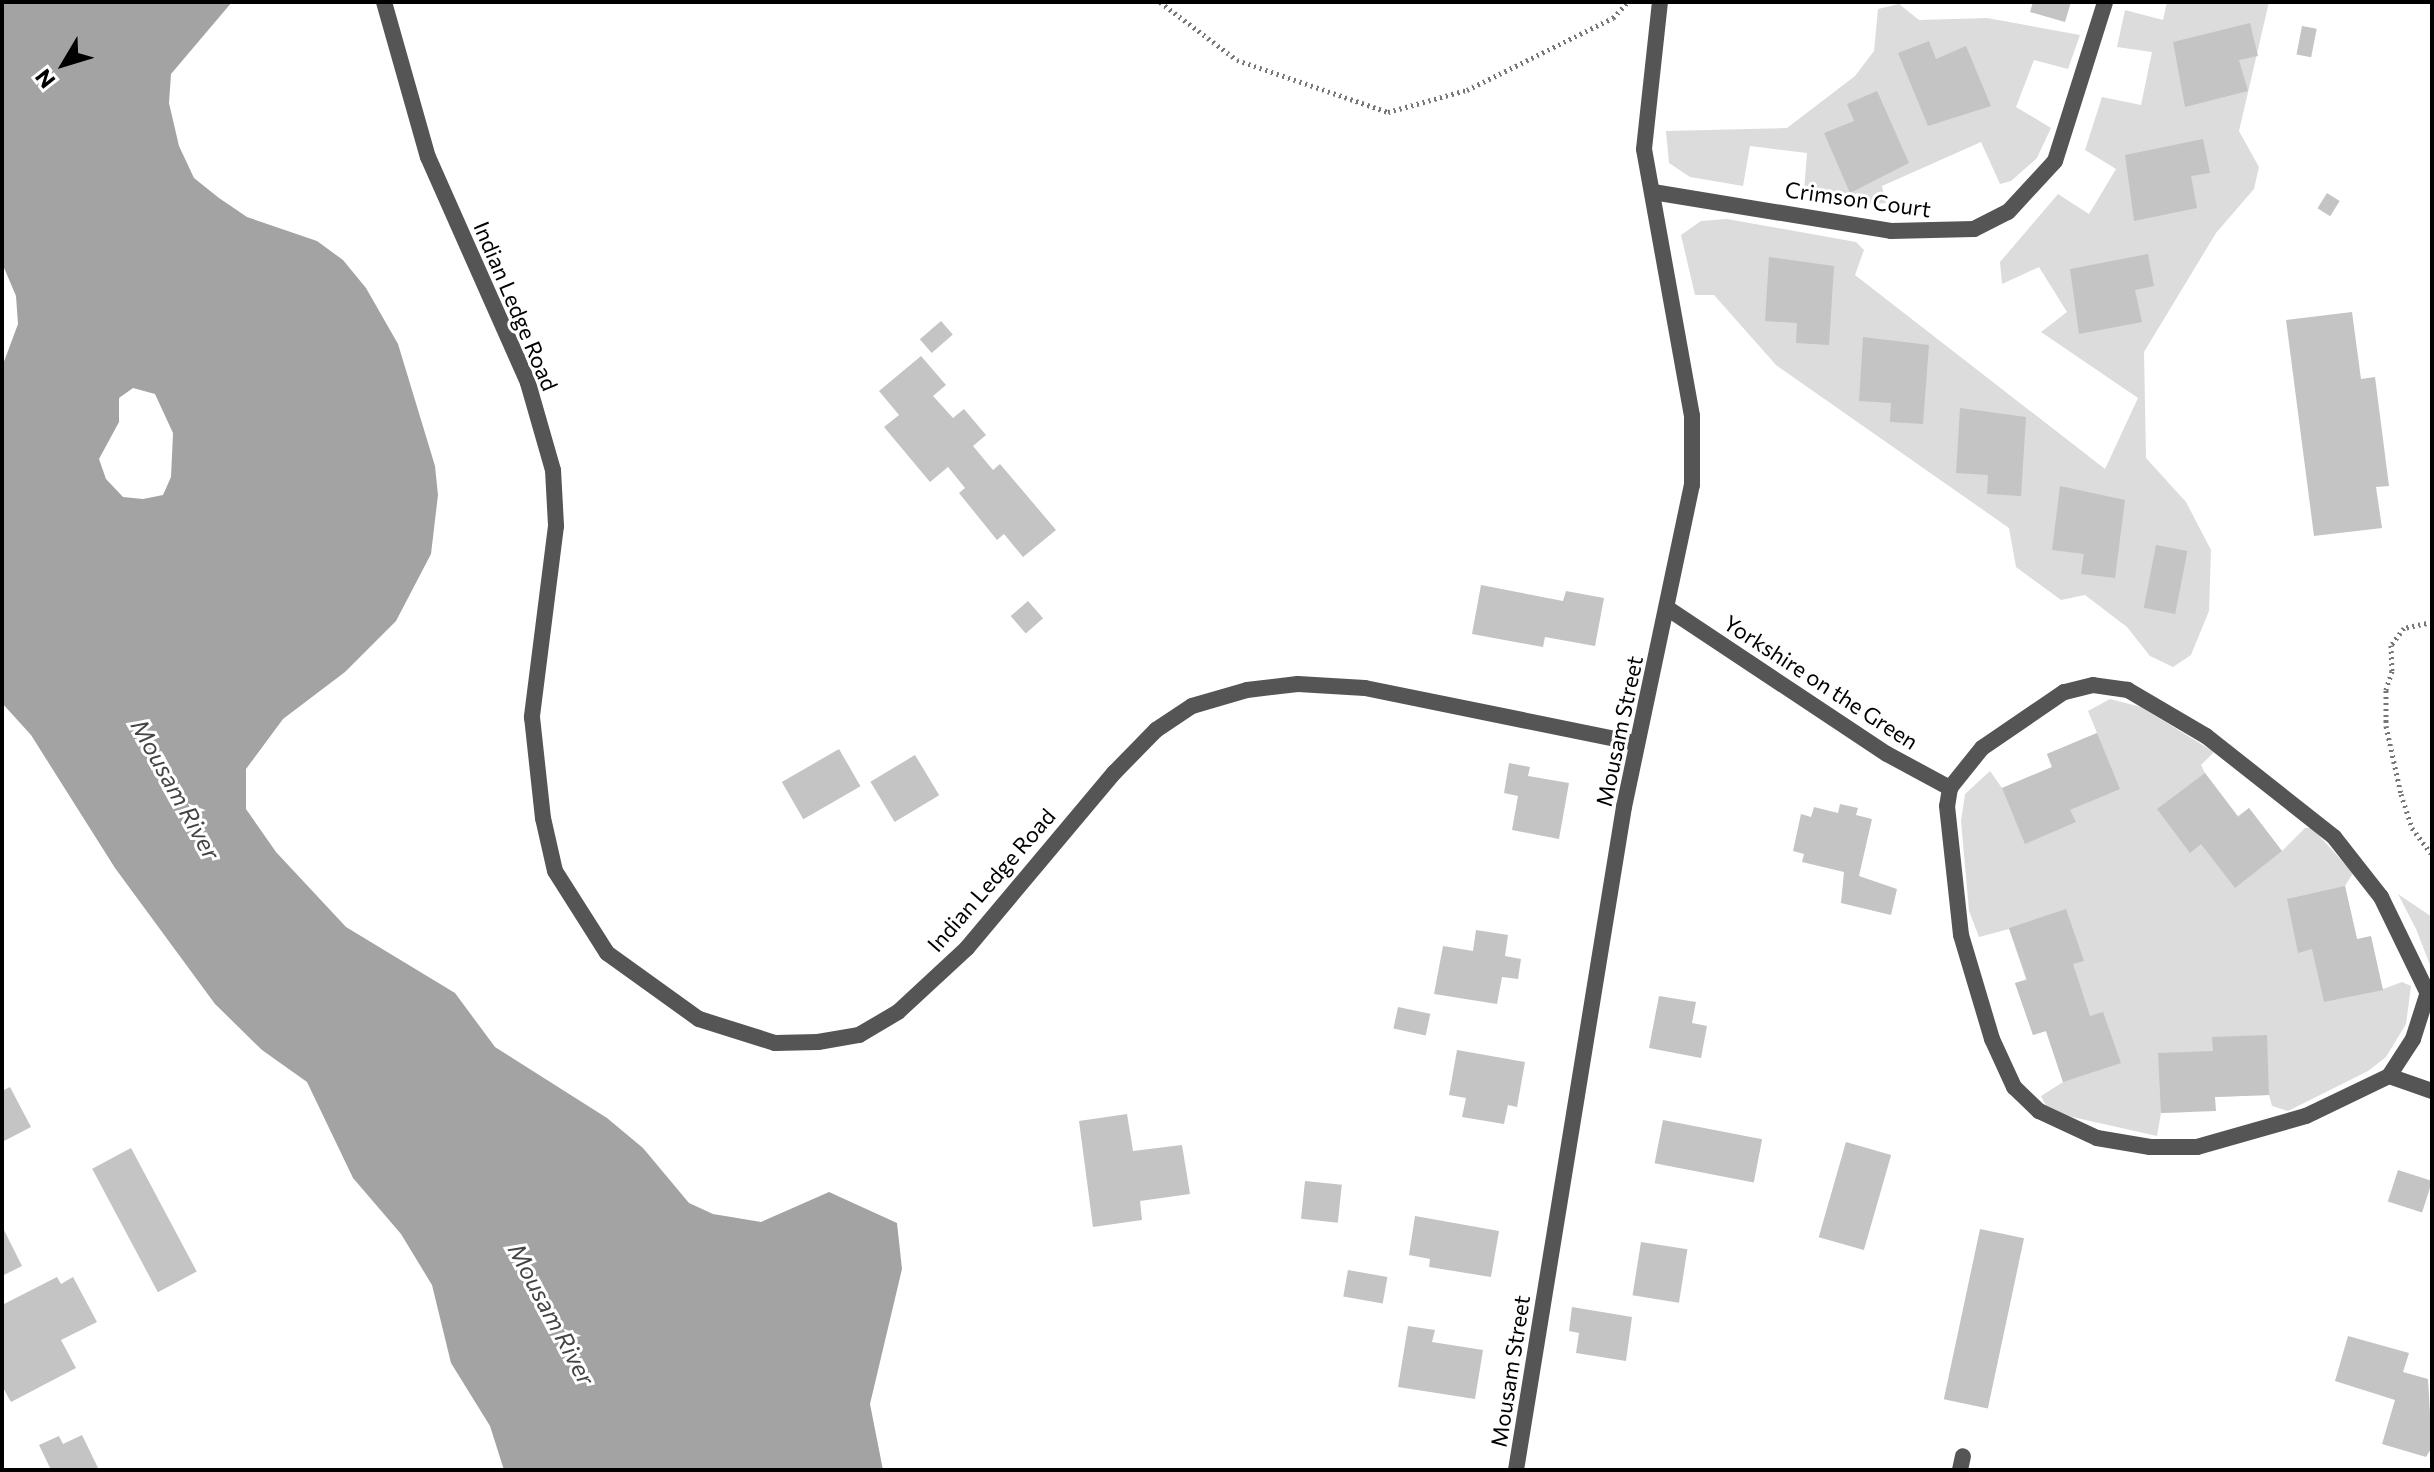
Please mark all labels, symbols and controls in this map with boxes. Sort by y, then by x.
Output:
north arrow [24,24,104,104]
text: N [29,64,60,94]
street label: Crimson Court [1783,176,1933,222]
street label: Indian Ledge Road [468,217,564,395]
street label: Yorkshire on the Green [1719,609,1923,755]
street label: Mousam Street [1590,653,1648,809]
water label: Mousam River [126,714,226,864]
street label: Indian Ledge Road [922,803,1060,957]
water label: Mousam River [503,1238,601,1390]
street label: Mousam Street [1485,1293,1535,1449]

